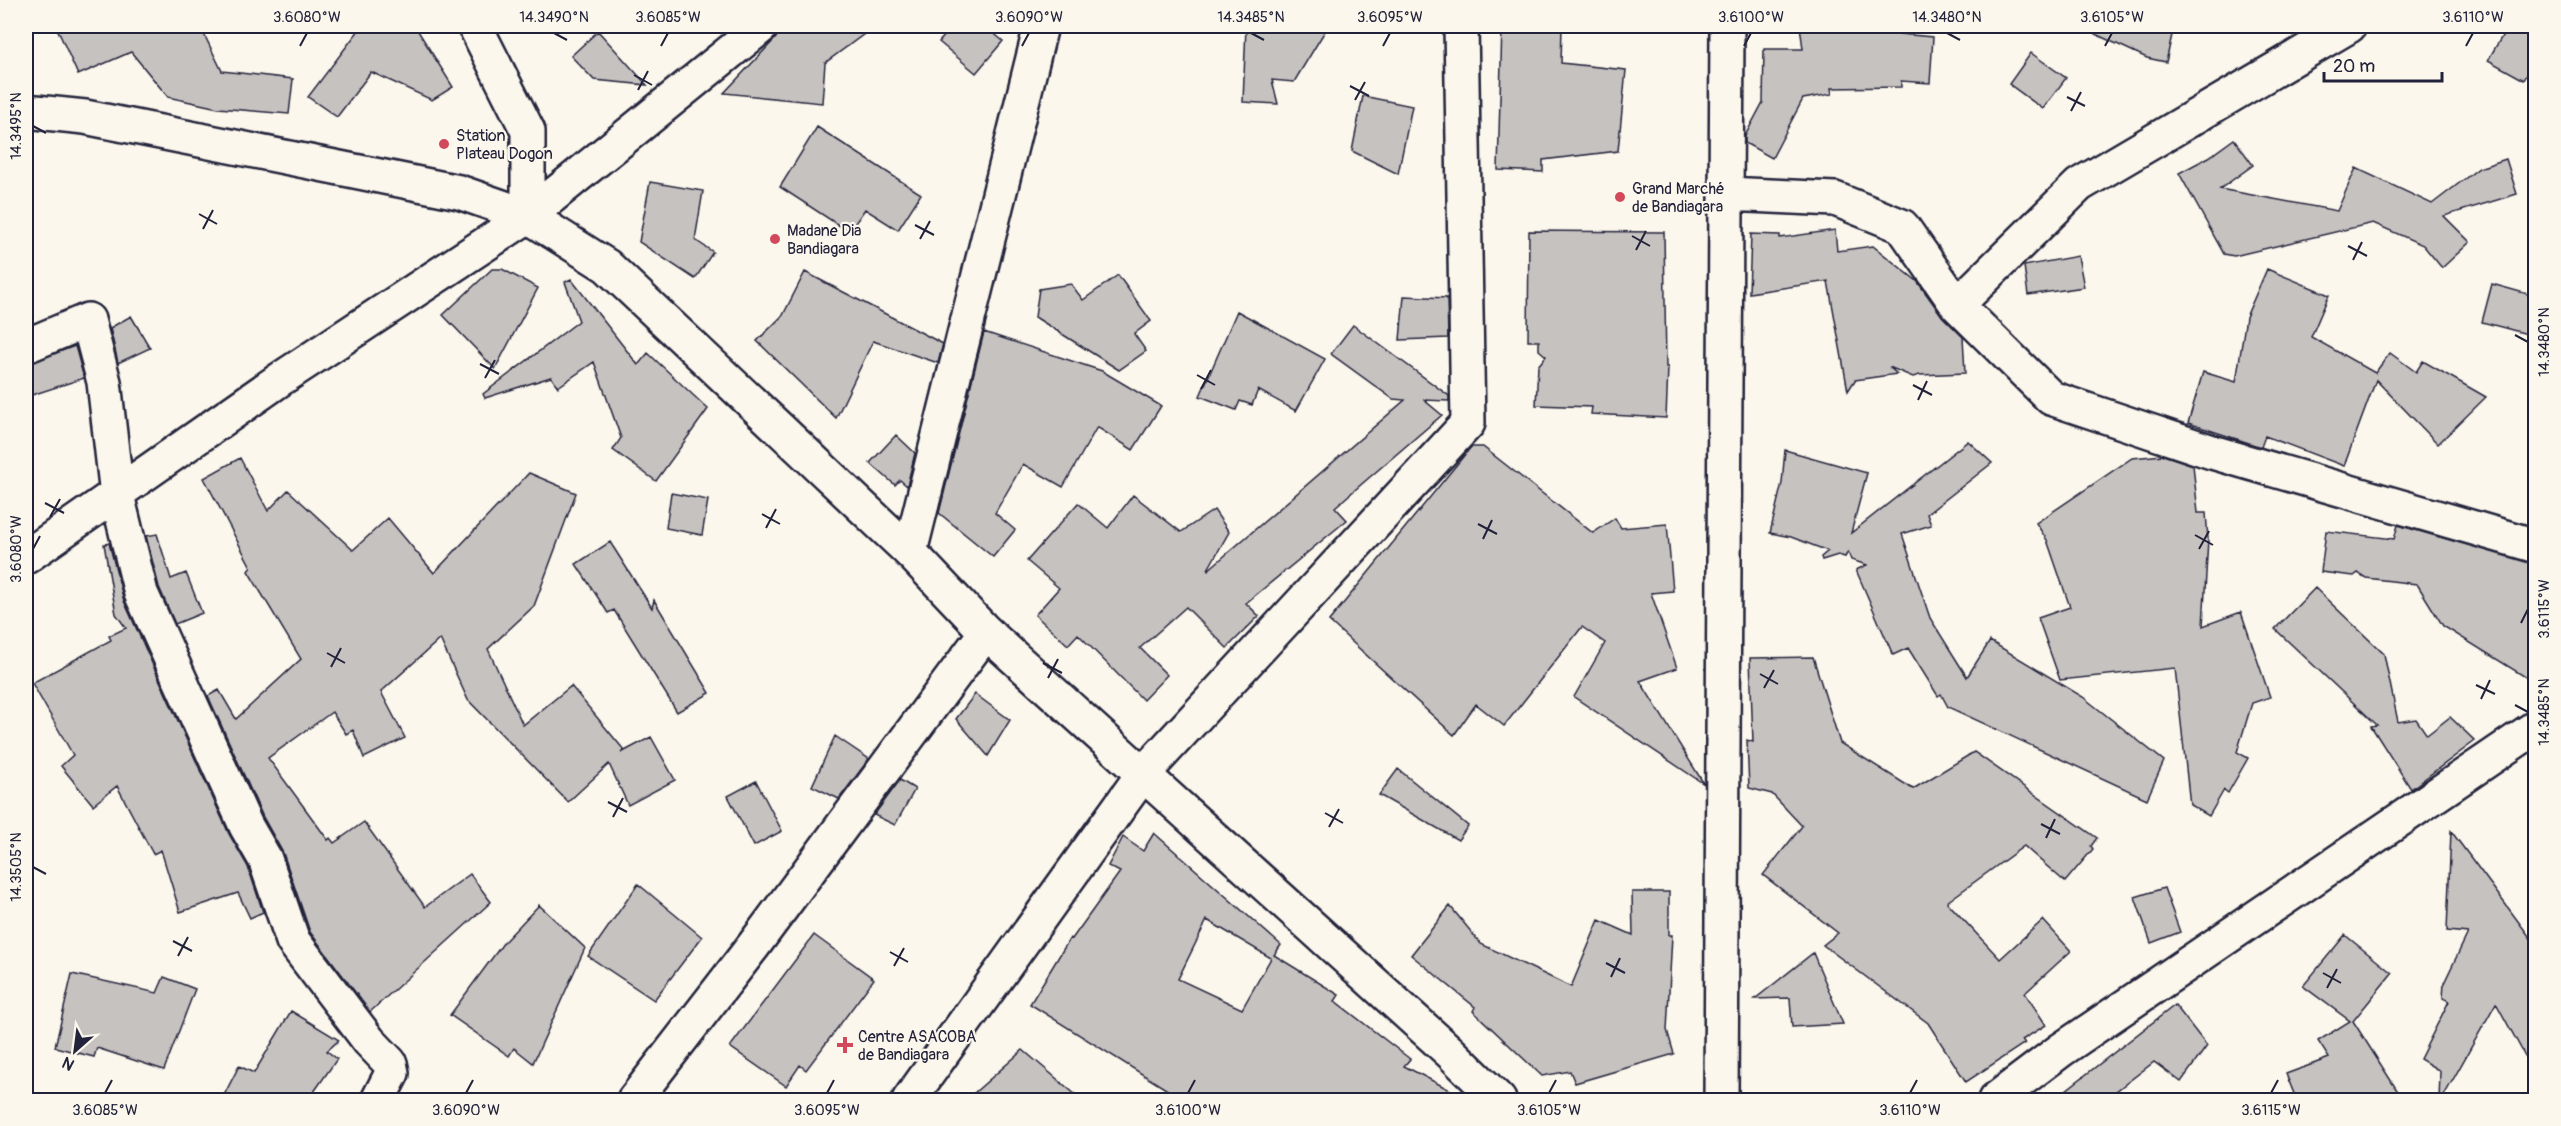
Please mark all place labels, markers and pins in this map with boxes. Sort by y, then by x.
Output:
place label: Station Plateau Dogon [456,126,553,164]
marker: Station Plateau Dogon [437,137,451,151]
place label: Grand Marché de Bandiagara [1632,179,1724,217]
marker: Grand Marché de Bandiagara [1613,190,1627,204]
place label: Madane Dia Bandiagara [787,221,862,259]
marker: Madane Dia Bandiagara [768,232,782,246]
place label: Centre ASACOBA de Bandiagara [858,1027,976,1065]
marker: Centre ASACOBA de Bandiagara [836,1036,854,1054]

